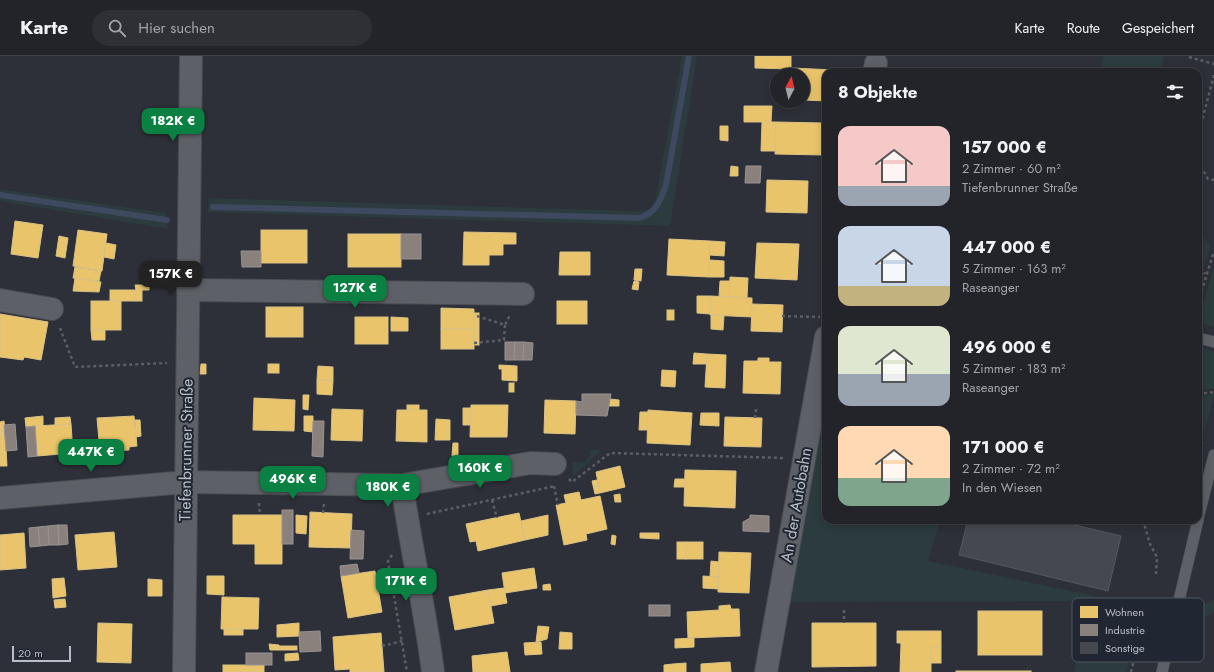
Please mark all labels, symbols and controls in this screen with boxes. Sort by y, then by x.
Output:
search box [92,10,372,46]
text: Karte [20,14,68,41]
icon: search [106,17,128,39]
text: Hier suchen [138,17,215,39]
text: Karte [1015,18,1045,38]
text: Route [1067,18,1100,38]
text: Gespeichert [1122,18,1194,38]
north arrow [770,68,810,108]
map controls [770,68,810,108]
text: 8 Objekte [838,80,918,104]
icon: filters [1164,81,1186,103]
pin: 182K € [140,108,206,142]
text: 182K € [151,111,195,130]
text: 157 000 € [962,135,1047,159]
icon: home [870,142,918,190]
text: 2 Zimmer · 60 m² [962,159,1061,178]
text: Tiefenbrunner Straße [962,178,1078,197]
text: 447 000 € [962,235,1051,259]
icon: home [870,242,918,290]
text: 5 Zimmer · 163 m² [962,259,1066,278]
pin: 157K € [138,261,204,295]
text: 157K € [149,264,193,283]
pin: 127K € [322,275,388,309]
text: 127K € [333,278,377,297]
text: Raseanger [962,278,1019,297]
text: 496 000 € [962,335,1052,359]
icon: home [870,342,918,390]
text: 5 Zimmer · 183 m² [962,359,1065,378]
text: Raseanger [962,378,1019,397]
street label: Tiefenbrunner Straße [173,379,199,521]
text: 171 000 € [962,435,1045,459]
pin: 447K € [58,439,124,473]
text: 447K € [67,442,115,461]
icon: home [870,442,918,490]
street label: An der Autobahn [775,446,817,564]
pin: 160K € [447,455,513,489]
text: 160K € [457,458,503,477]
text: 2 Zimmer · 72 m² [962,459,1060,478]
pin: 496K € [260,466,326,500]
text: 496K € [269,469,317,488]
pin: 180K € [355,474,421,508]
text: 180K € [366,477,410,496]
text: In den Wiesen [962,478,1042,497]
pin: 171K € [373,568,439,602]
text: 171K € [385,571,427,590]
legend [1072,598,1204,662]
text: Wohnen [1105,604,1144,620]
text: Industrie [1105,622,1145,638]
text: Sonstige [1105,640,1145,656]
scale bar [12,644,71,663]
text: 20 m [18,645,43,661]

